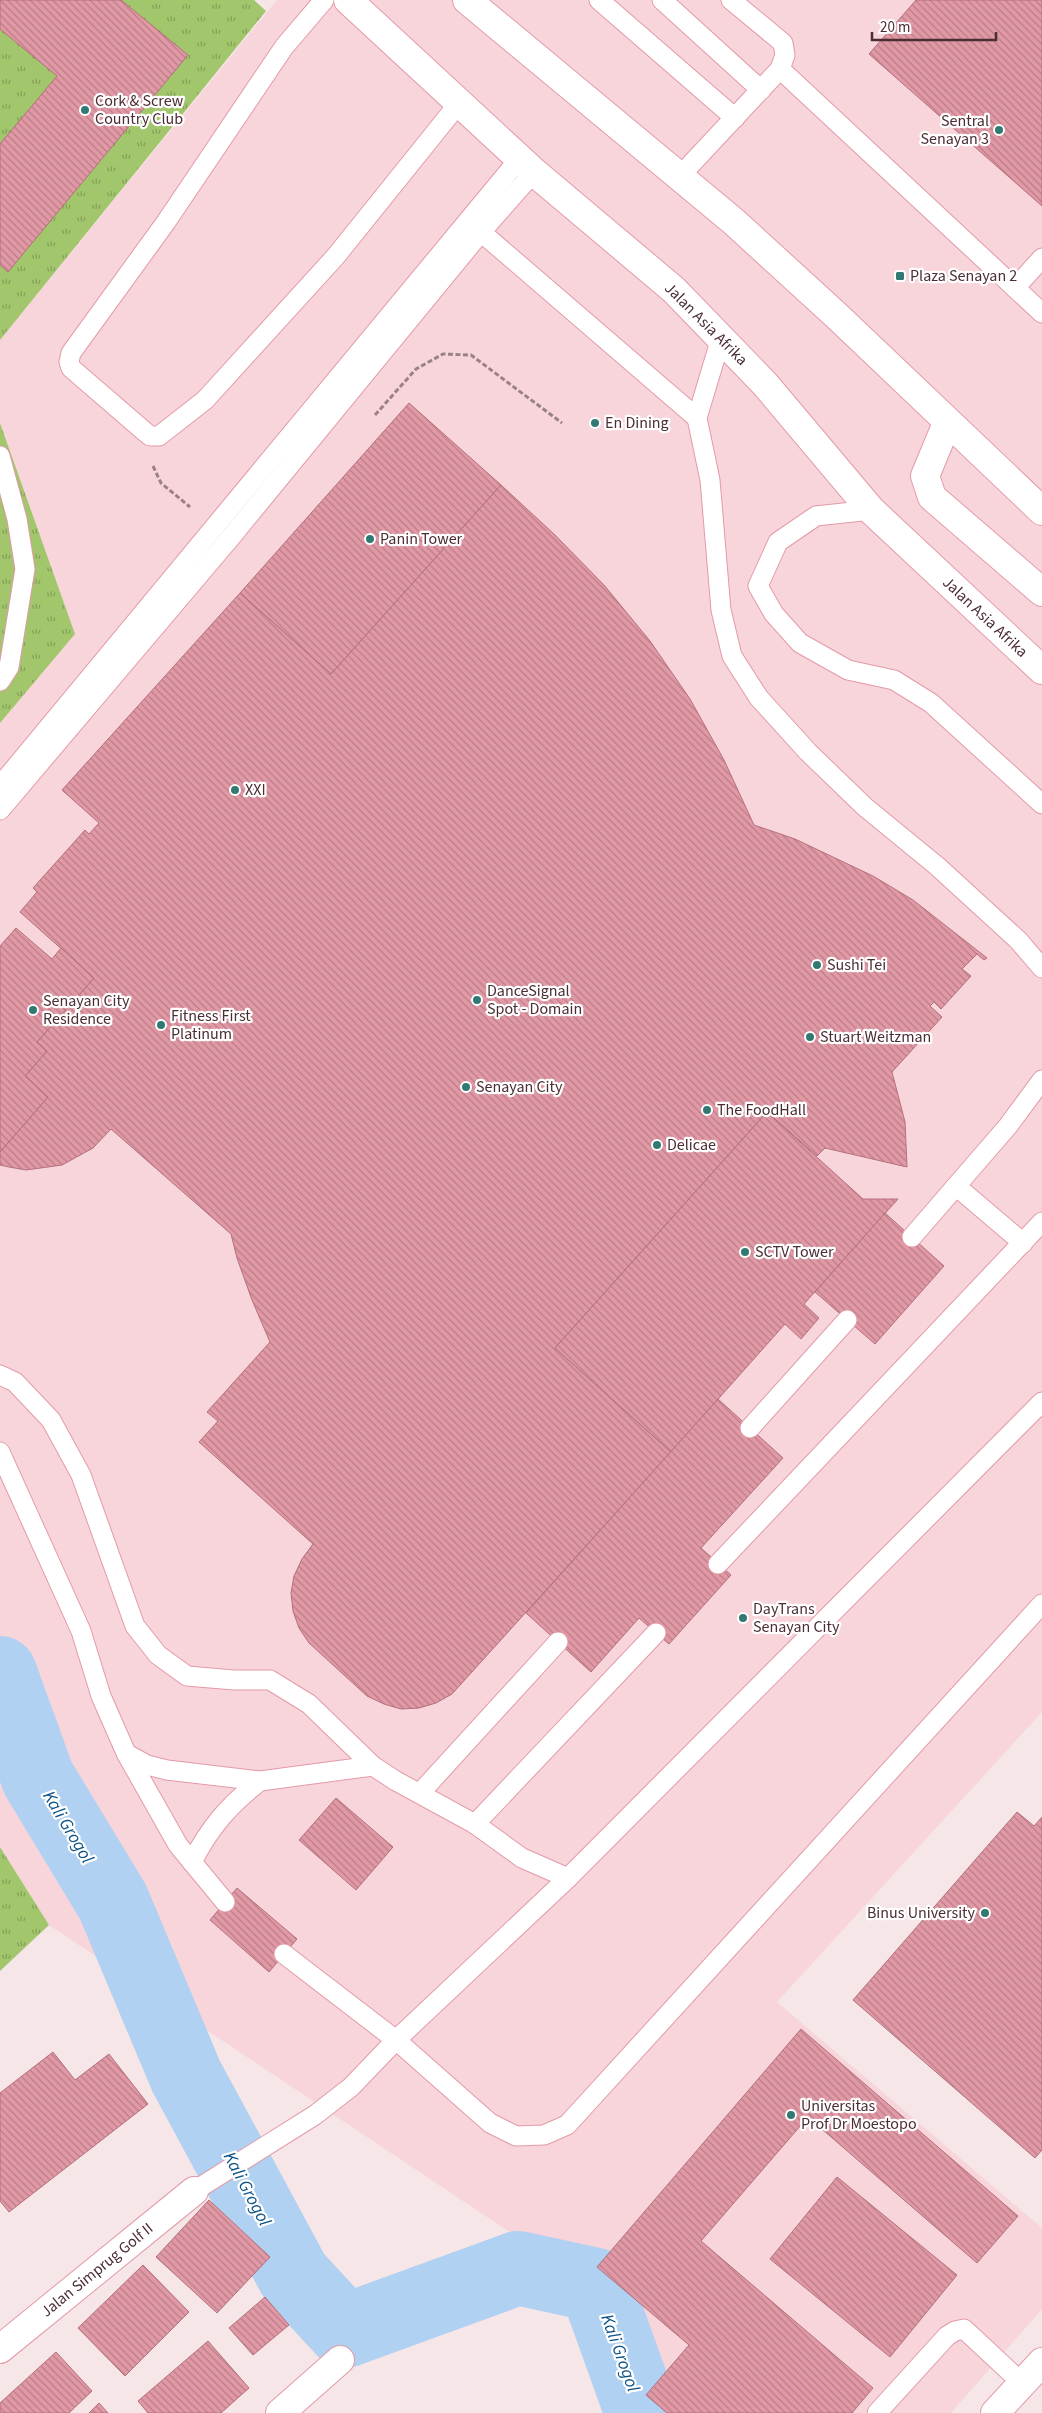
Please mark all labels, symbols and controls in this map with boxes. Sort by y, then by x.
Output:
scale bar [872,10,996,42]
text: 20 m [880,17,910,38]
place label: Cork & Screw Country Club [95,90,184,130]
marker: Cork & Screw Country Club [79,104,91,116]
place label: Sentral Senayan 3 [921,110,989,150]
marker: Sentral Senayan 3 [993,124,1005,136]
place label: Plaza Senayan 2 [910,265,1017,287]
marker: Plaza Senayan 2 [894,270,906,282]
street label: Jalan Asia Afrika [660,278,752,370]
place label: En Dining [605,412,669,434]
marker: En Dining [589,417,601,429]
place label: Panin Tower [380,528,463,550]
marker: Panin Tower [364,533,376,545]
street label: Jalan Asia Afrika [938,572,1032,662]
place label: XXI [245,779,266,801]
marker: XXI [229,784,241,796]
place label: Sushi Tei [827,954,886,976]
marker: Sushi Tei [811,959,823,971]
place label: DanceSignal Spot - Domain [487,980,582,1020]
place label: Senayan City Residence [43,990,130,1030]
marker: DanceSignal Spot - Domain [471,994,483,1006]
marker: Senayan City Residence [27,1004,39,1016]
place label: Fitness First Platinum [171,1005,251,1045]
marker: Fitness First Platinum [155,1019,167,1031]
place label: Stuart Weitzman [820,1026,931,1048]
marker: Stuart Weitzman [804,1031,816,1043]
place label: Senayan City [476,1076,563,1098]
marker: Senayan City [460,1081,472,1093]
place label: The FoodHall [717,1099,806,1121]
marker: The FoodHall [701,1104,713,1116]
place label: Delicae [667,1134,716,1156]
marker: Delicae [651,1139,663,1151]
place label: SCTV Tower [755,1241,834,1263]
marker: SCTV Tower [739,1246,751,1258]
place label: DayTrans Senayan City [753,1598,840,1638]
marker: DayTrans Senayan City [737,1612,749,1624]
water label: Kali Grogol [36,1786,100,1869]
place label: Binus University [867,1902,976,1924]
marker: Binus University [979,1907,991,1919]
place label: Universitas Prof Dr Moestopo [801,2095,917,2135]
marker: Universitas Prof Dr Moestopo [785,2109,797,2121]
water label: Kali Grogol [217,2147,277,2231]
street label: Jalan Simprug Golf II [36,2218,158,2322]
water label: Kali Grogol [594,2311,646,2396]

